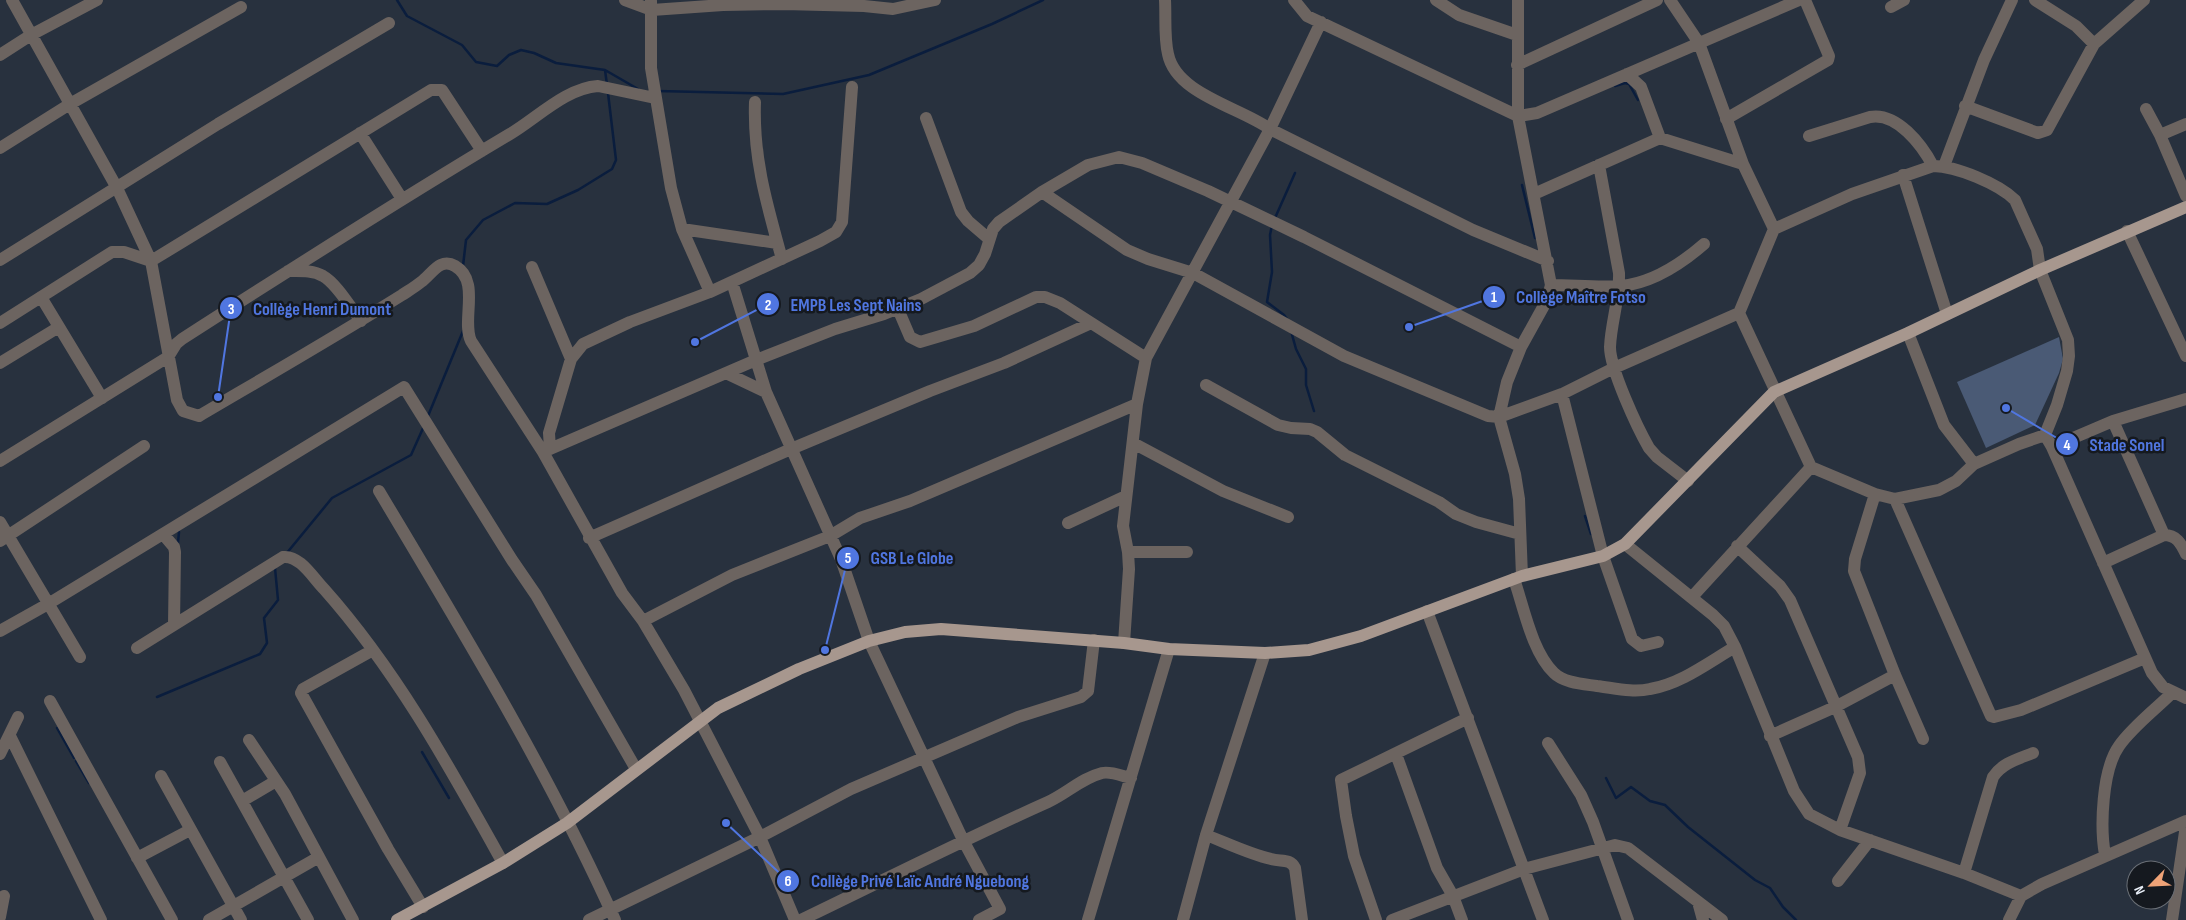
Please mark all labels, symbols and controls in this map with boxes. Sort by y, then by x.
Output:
callout: Collège Maître Fotso [1481,280,1656,313]
text: Collège Maître Fotso [1516,287,1646,308]
callout: EMPB Les Sept Nains [756,288,932,321]
text: 1 [1491,288,1497,307]
callout: Collège Henri Dumont [218,292,401,325]
text: EMPB Les Sept Nains [791,295,922,316]
text: 2 [765,296,771,315]
text: Collège Henri Dumont [253,299,391,320]
text: 3 [228,300,235,319]
callout: Stade Sonel [2055,428,2175,461]
text: Stade Sonel [2089,435,2165,456]
text: 4 [2064,436,2071,455]
callout: GSB Le Globe [835,541,963,574]
text: GSB Le Globe [871,548,953,569]
text: 5 [845,549,852,568]
north arrow [2126,860,2176,910]
callout: Collège Privé Laïc André Nguebong [775,864,1039,897]
text: Collège Privé Laïc André Nguebong [811,871,1030,892]
text: 6 [784,872,792,891]
text: N [2130,883,2149,897]

